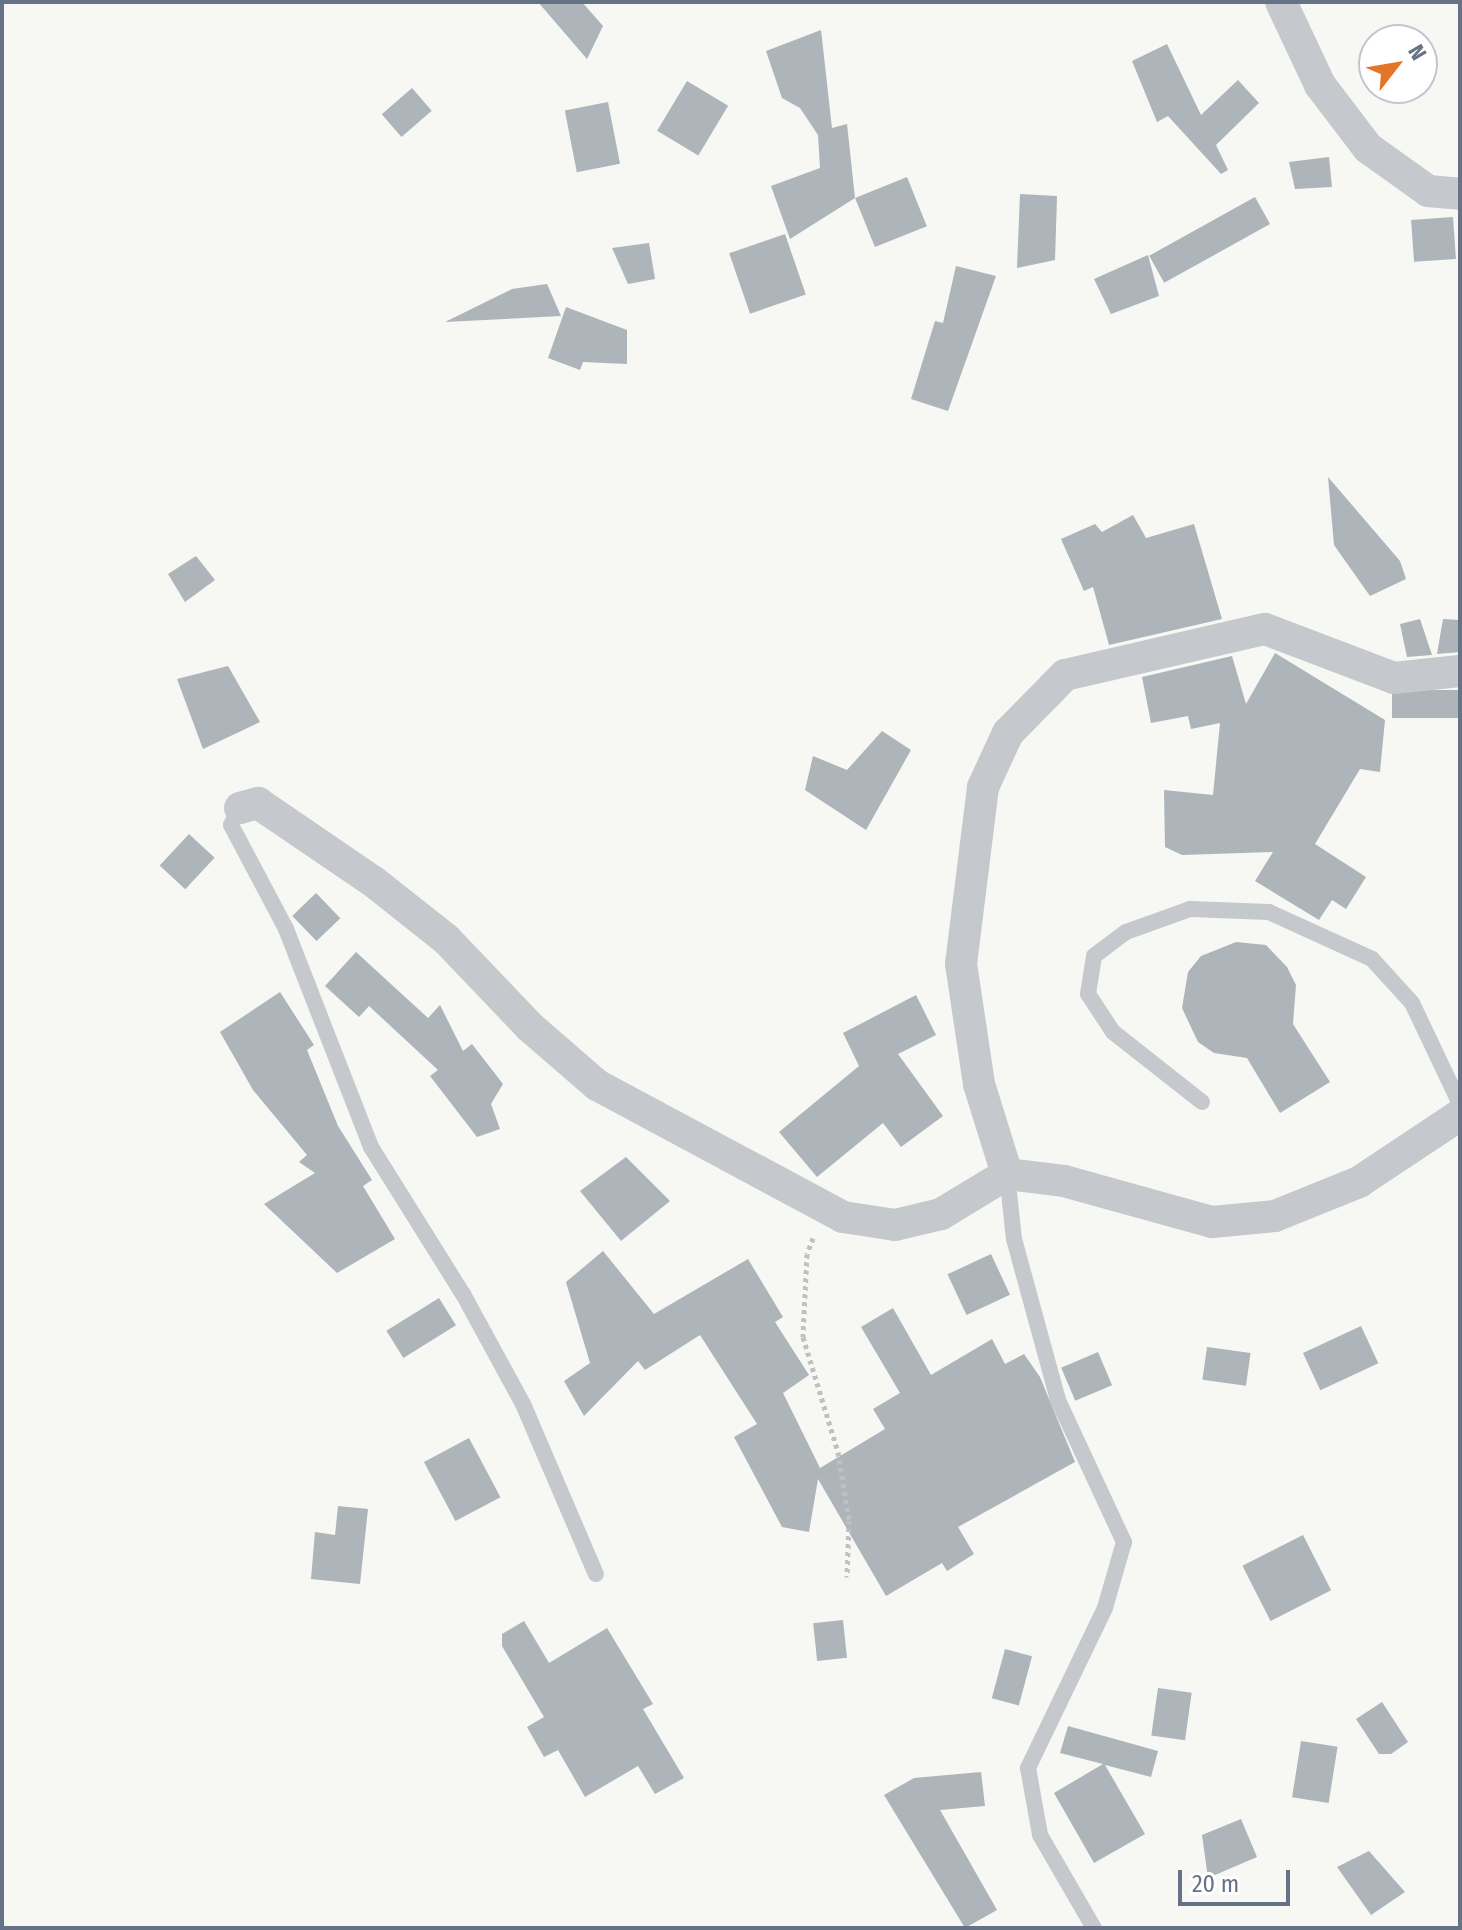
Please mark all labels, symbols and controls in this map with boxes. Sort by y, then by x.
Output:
north arrow [1358,24,1438,104]
text: N [1402,40,1432,65]
scale bar [1182,1854,1294,1904]
text: 20 m [1192,1870,1239,1898]

